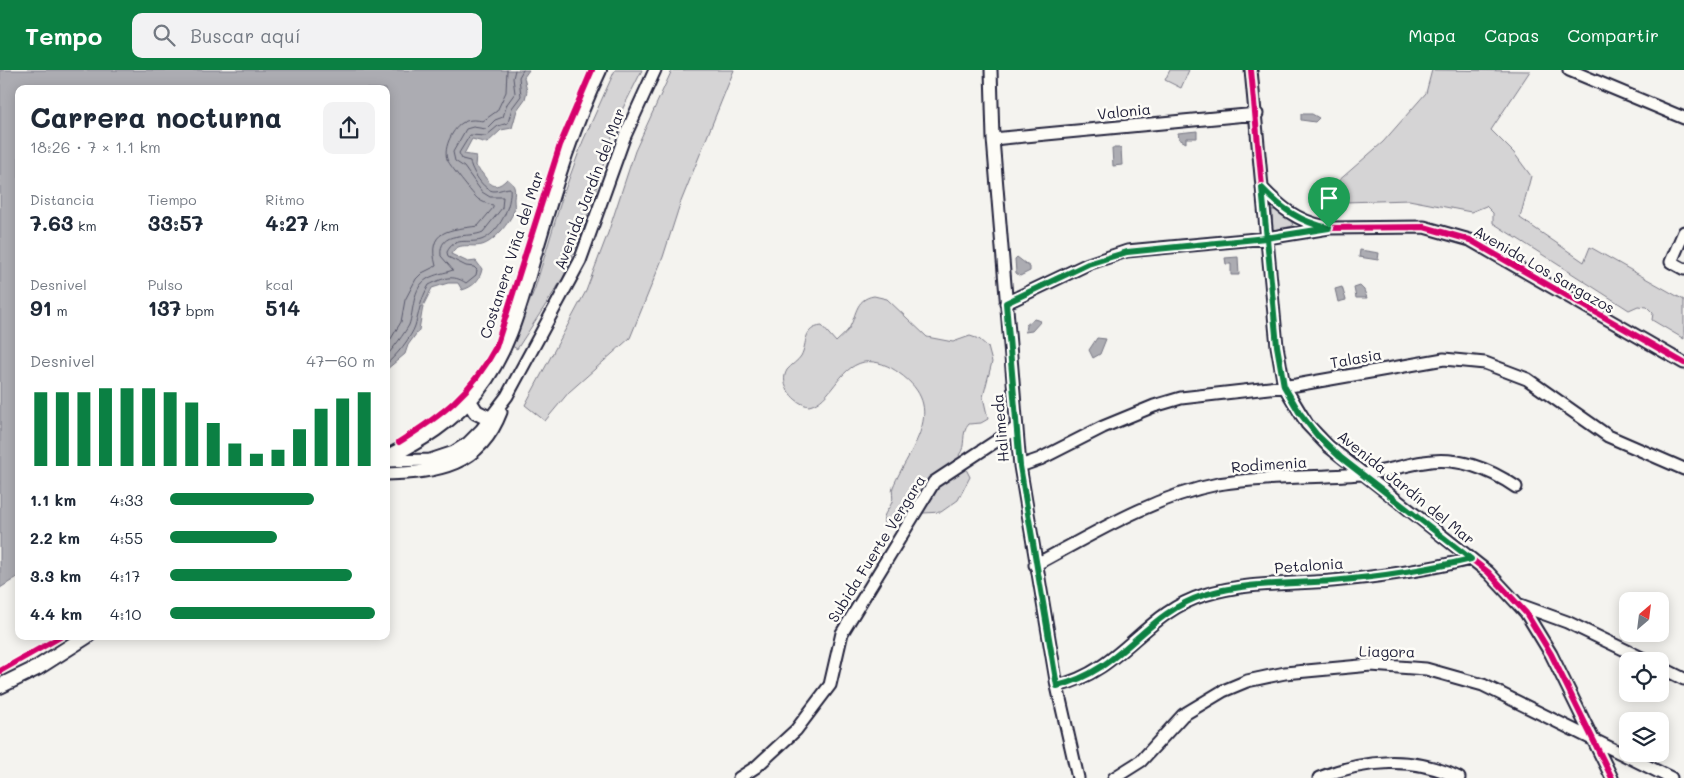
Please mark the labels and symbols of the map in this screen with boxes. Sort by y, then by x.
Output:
street label: Valonia [1096,98,1152,124]
street label: Avenida Jardín del Mar [549,105,629,272]
street label: Costanera Viña del Mar [474,168,548,341]
pin [1308,177,1350,228]
street label: Avenida Los Sargazos [1470,221,1619,318]
street label: Talasia [1328,344,1383,372]
street label: Halimeda [987,393,1013,463]
street label: Avenida Jardín del Mar [1334,426,1479,549]
street label: Rodimenia [1230,451,1308,477]
street label: Subida Fuerte Vergara [823,471,930,626]
street label: Petalonia [1274,553,1344,577]
north arrow [1619,592,1669,642]
street label: Liagora [1359,641,1415,661]

